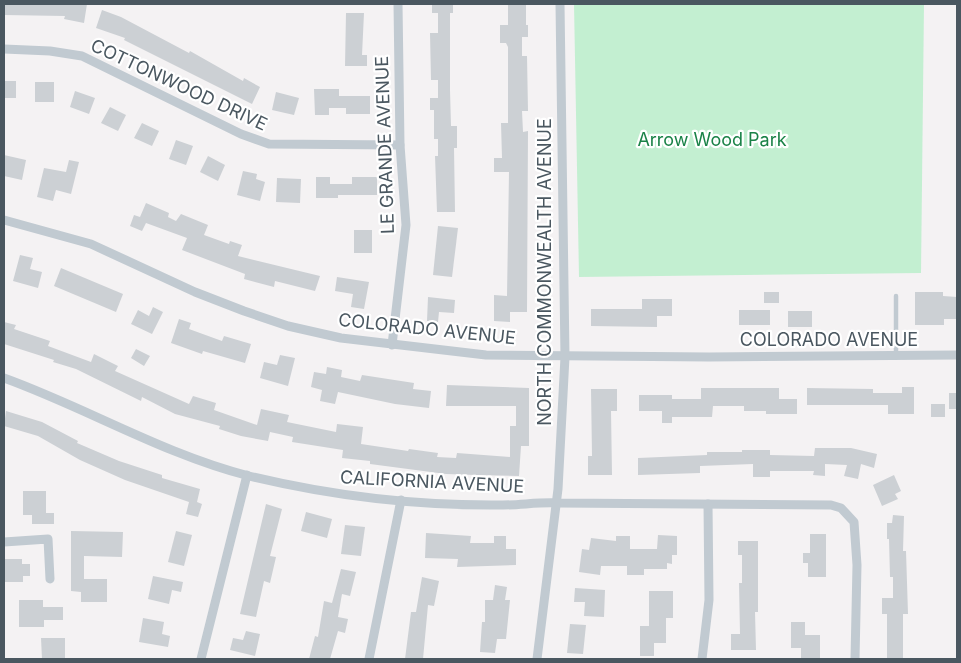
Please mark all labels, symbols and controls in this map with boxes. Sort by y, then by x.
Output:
street label: COTTONWOOD DRIVE [88,34,271,135]
street label: LE GRANDE AVENUE [371,56,398,234]
street label: NORTH COMMONWEALTH AVENUE [534,118,555,426]
park label: Arrow Wood Park [637,129,787,150]
street label: COLORADO AVENUE [337,309,517,348]
street label: COLORADO AVENUE [740,329,918,350]
street label: CALIFORNIA AVENUE [339,466,525,497]

